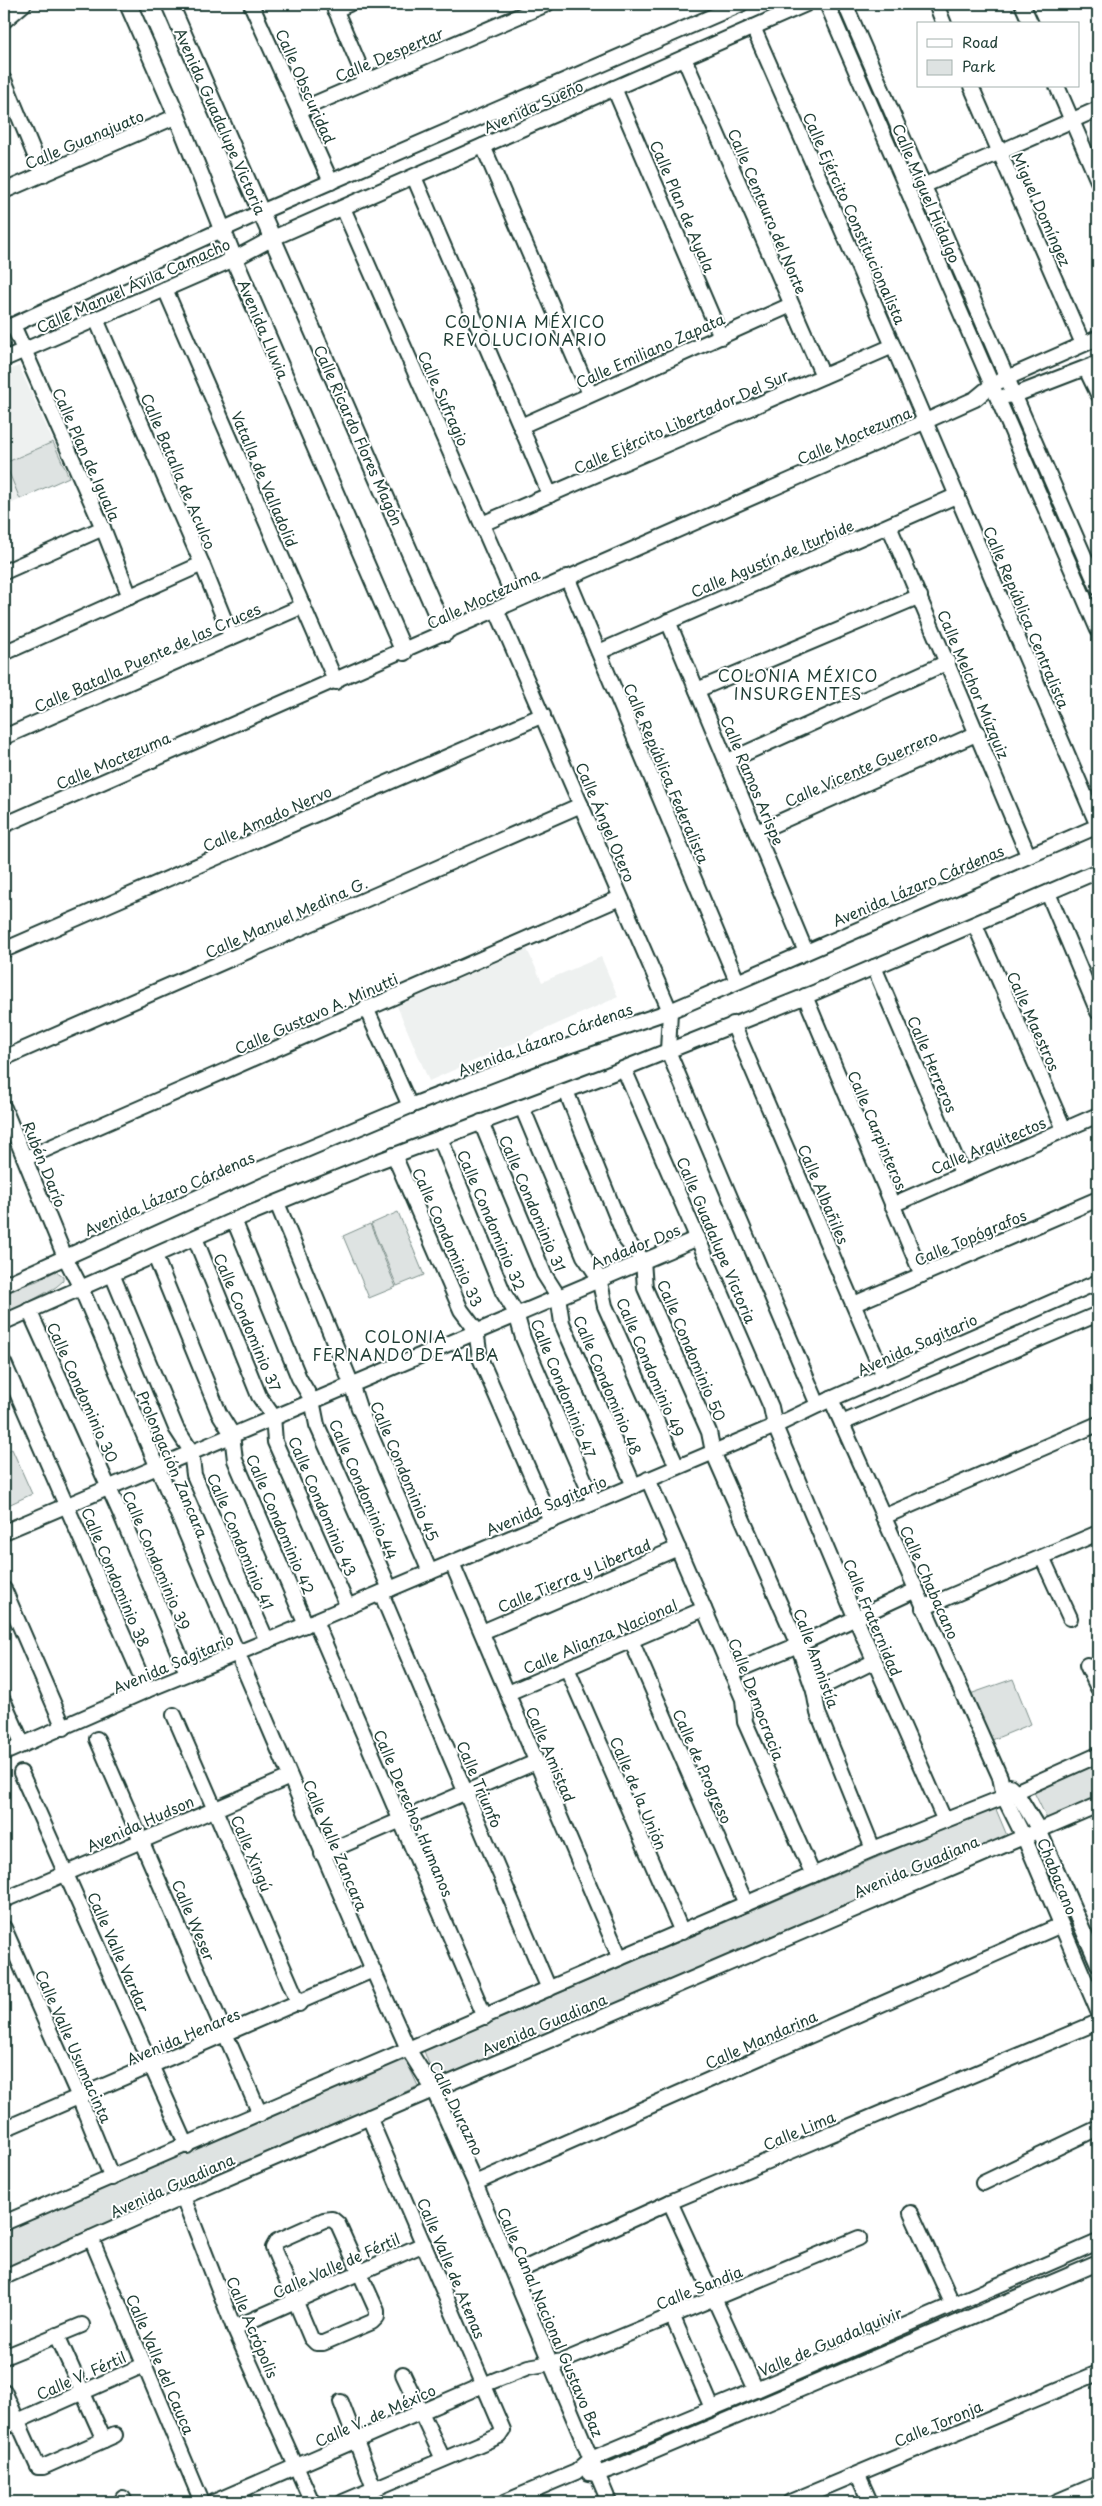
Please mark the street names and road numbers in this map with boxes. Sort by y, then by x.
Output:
street label: Calle Despertar [331,21,447,87]
street label: Avenida Guadalupe Victoria [169,24,273,219]
street label: Calle Obscuridad [270,25,342,147]
street label: Avenida Sueño [479,74,587,138]
street label: Calle Guanajuato [21,104,147,174]
street label: Calle Ejército Constitucionalista [798,108,913,328]
street label: Calle Miguel Hidalgo [887,120,967,266]
street label: Calle Centauro del Norte [723,125,813,297]
street label: Calle Plan de Ayala [645,136,721,276]
street label: Miguel Domíngez [1007,148,1077,270]
street label: Calle Manuel Ávila Camacho [32,232,234,338]
street label: Avenida Lluvia [233,276,295,383]
street label: Calle Emiliano Zapata [572,307,729,393]
street label: Calle Ricardo Flores Magón [309,341,409,529]
street label: Calle Sufragio [413,347,475,449]
street label: Calle Ejército Libertador Del Sur [570,363,792,479]
street label: Calle Plan de Iguala [47,384,127,525]
street label: Calle Batalla de Aculco [136,389,222,553]
street label: Calle Moctezuma [793,400,916,470]
street label: Vatalla de Valladolid [226,407,304,551]
street label: Calle Agustín de Iturbide [687,513,857,603]
street label: Calle República Centralista [978,522,1076,712]
street label: Calle Moctezuma [423,561,544,634]
street label: Calle Batalla Puente de las Cruces [30,597,264,717]
street label: Calle Melchor Múzquiz [932,606,1016,762]
street label: Calle República Federalista [619,679,716,867]
street label: Calle Ramos Arispe [715,712,791,848]
street label: Calle Vicente Guerrero [781,724,941,812]
street label: Calle Moctezuma [52,725,175,795]
street label: Calle Ángel Otero [570,759,642,885]
street label: Calle Amado Nervo [199,779,335,857]
street label: Avenida Lázaro Cárdenas [829,838,1008,932]
street label: Calle Manuel Medina G. [201,871,371,963]
street label: Calle Gustavo A. Minutti [231,967,401,1059]
street label: Calle Maestros [1002,967,1066,1075]
street label: Avenida Lázaro Cárdenas [454,997,636,1081]
street label: Calle Herreros [902,1012,964,1116]
street label: Calle Carpinteros [842,1067,914,1193]
street label: Calle Arquitectos [927,1110,1049,1180]
street label: Rubén Darío [17,1117,73,1211]
street label: Calle Condominio 31 [494,1131,572,1275]
street label: Calle Albañiles [793,1140,855,1248]
street label: Avenida Lázaro Cárdenas [80,1145,258,1241]
street label: Calle Condominio 32 [452,1146,532,1294]
street label: Calle Guadalupe Victoria [671,1153,763,1328]
street label: Calle Condominio 33 [407,1164,489,1310]
street label: Calle Topógrafos [910,1203,1030,1271]
street label: Andador Dos [587,1217,683,1274]
street label: Calle Condominio 37 [208,1249,288,1395]
street label: Calle Condominio 50 [652,1276,732,1424]
street label: Calle Condominio 49 [611,1294,691,1440]
street label: Avenida Sagitario [853,1307,981,1381]
street label: Calle Condominio 48 [568,1311,648,1459]
street label: Calle Condominio 47 [526,1315,602,1461]
street label: Calle Condominio 30 [42,1318,124,1466]
street label: Prolongación Zancara [132,1387,215,1542]
street label: Calle Condominio 45 [365,1397,445,1545]
street label: Calle Condominio 44 [324,1415,404,1563]
street label: Calle Condominio 43 [283,1432,363,1580]
street label: Calle Condominio 42 [241,1450,321,1598]
street label: Calle Condominio 41 [202,1469,280,1613]
street label: Avenida Sagitario [482,1469,610,1541]
street label: Calle Condominio 39 [117,1487,197,1633]
street label: Calle Condominio 38 [76,1503,156,1651]
street label: Calle Chabacano [895,1521,965,1643]
street label: Calle Tierra y Libertad [494,1532,654,1618]
street label: Calle Fraternidad [838,1555,908,1679]
street label: Calle Alianza Nacional [519,1593,681,1679]
street label: Calle Amnistía [788,1605,846,1712]
street label: Avenida Sagitario [109,1627,237,1699]
street label: Calle Democracia [723,1634,791,1764]
street label: Calle Amistad [521,1703,581,1805]
street label: Calle de Progreso [667,1705,739,1827]
street label: Calle Derechos Humanos [368,1726,460,1900]
street label: Calle de la Unión [605,1733,673,1853]
street label: Calle Triunfo [451,1737,509,1831]
street label: Calle Valle Zancara [298,1776,374,1915]
street label: Avenida Hudson [83,1789,197,1857]
street label: Calle Xingú [226,1811,278,1895]
street label: Avenida Guadiana [850,1829,983,1903]
street label: Chabacano [1032,1834,1084,1918]
street label: Calle Weser [167,1876,221,1964]
street label: Calle Valle Vardar [82,1888,156,2017]
street label: Calle Valle Usumacinta [30,1966,118,2127]
street label: Avenida Guadiana [478,1987,611,2061]
street label: Avenida Henares [123,2002,243,2070]
street label: Calle Mandarina [701,2004,821,2074]
street label: Calle Durazno [424,2057,490,2159]
street label: Calle Lima [759,2104,839,2156]
street label: Avenida Guadiana [106,2147,239,2223]
street label: Calle Valle de Atenas [412,2194,492,2342]
street label: Calle Canal Nacional Gustavo Baz [492,2204,610,2440]
street label: Calle Valle de Fértil [269,2227,403,2303]
street label: Calle Sandia [652,2259,746,2315]
street label: Calle Acrópolis [221,2272,285,2382]
street label: Calle Valle del Cauca [121,2290,201,2438]
street label: Valle de Guadalquivir [755,2300,905,2382]
street label: Calle V. Fértil [32,2345,130,2405]
street label: Calle V. de México [311,2378,439,2452]
street label: Calle Toronja [890,2394,987,2452]

